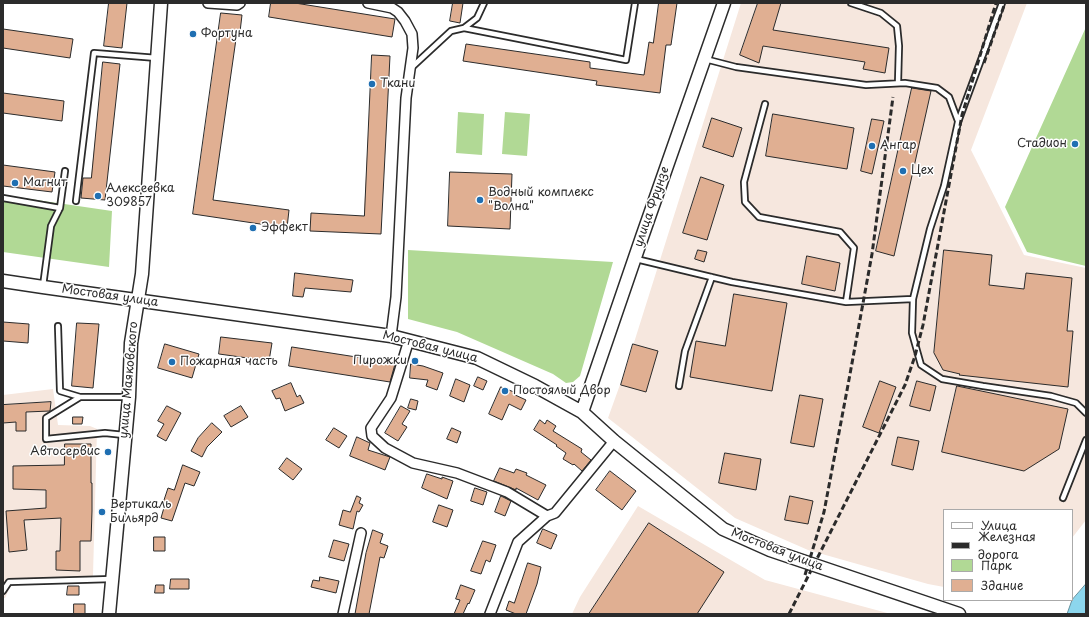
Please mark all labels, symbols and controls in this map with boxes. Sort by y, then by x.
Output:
place label: Фортуна [201,27,252,41]
marker: Фортуна [188,29,198,39]
place label: Ткани [380,77,415,91]
marker: Ткани [367,79,377,89]
place label: Стадион [1017,137,1067,151]
place label: Ангар [880,139,916,153]
marker: Стадион [1070,139,1080,149]
marker: Ангар [867,141,877,151]
place label: Цех [911,164,933,178]
street label: улица Фрунзе [632,165,672,249]
marker: Цех [898,166,908,176]
place label: Магнит [23,176,67,190]
marker: Магнит [10,178,20,188]
place label: Алексеевка 309857 [106,182,175,210]
place label: Водный комплекс "Волна" [488,186,594,214]
marker: Алексеевка 309857 [93,191,103,201]
marker: Водный комплекс "Волна" [475,195,485,205]
place label: Эффект [261,221,308,235]
marker: Эффект [248,223,258,233]
street label: Мостовая улица [61,282,159,310]
street label: улица Маяковского [117,321,141,439]
street label: Мостовая улица [381,328,479,366]
place label: Пирожки [353,354,407,368]
place label: Пожарная часть [180,355,278,369]
marker: Пирожки [410,356,420,366]
marker: Пожарная часть [167,357,177,367]
place label: Постоялый Двор [513,384,611,398]
marker: Постоялый Двор [500,386,510,396]
place label: Автосервис [30,445,100,459]
marker: Автосервис [103,447,113,457]
place label: Вертикаль Бильярд [110,498,171,526]
marker: Вертикаль Бильярд [97,507,107,517]
legend [943,509,1073,601]
text: Улица [981,516,1017,534]
street label: Мостовая улица [729,526,825,574]
text: Железная дорога [978,527,1036,563]
text: Парк [981,556,1012,574]
text: Здание [981,576,1023,594]

